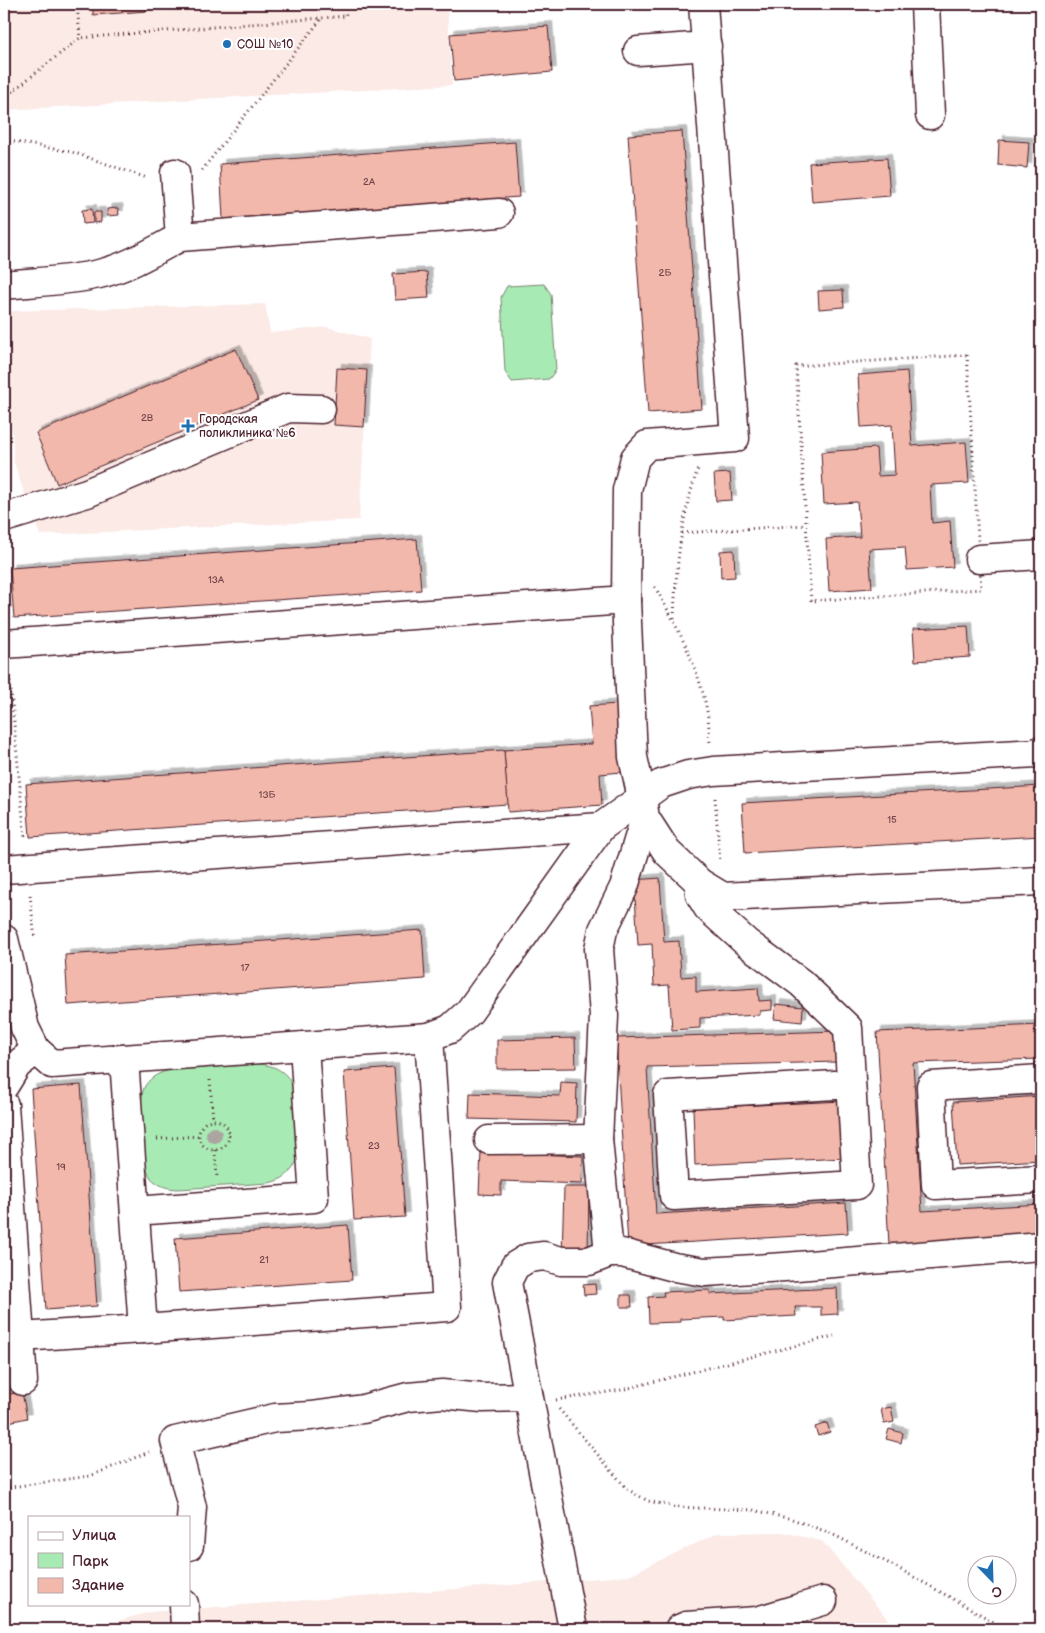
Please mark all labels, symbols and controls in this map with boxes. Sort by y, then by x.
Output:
place label: СОШ №10 [237,37,293,52]
marker: СОШ №10 [221,38,233,50]
house number: 2А [363,176,376,188]
house number: 2Б [659,267,671,279]
house number: 2В [141,412,154,424]
place label: Городская поликлиника №6 [199,412,296,441]
marker: Городская поликлиника №6 [181,419,195,433]
house number: 13А [208,574,225,586]
house number: 13Б [259,789,276,801]
house number: 15 [887,814,897,826]
house number: 17 [241,962,249,974]
house number: 23 [368,1140,380,1152]
house number: 19 [56,1161,66,1173]
house number: 21 [259,1254,269,1266]
legend [28,1516,190,1606]
text: Улица [72,1526,117,1545]
text: Парк [72,1552,109,1571]
north arrow [968,1556,1018,1606]
text: Здание [72,1576,124,1595]
text: С [989,1582,1005,1601]

